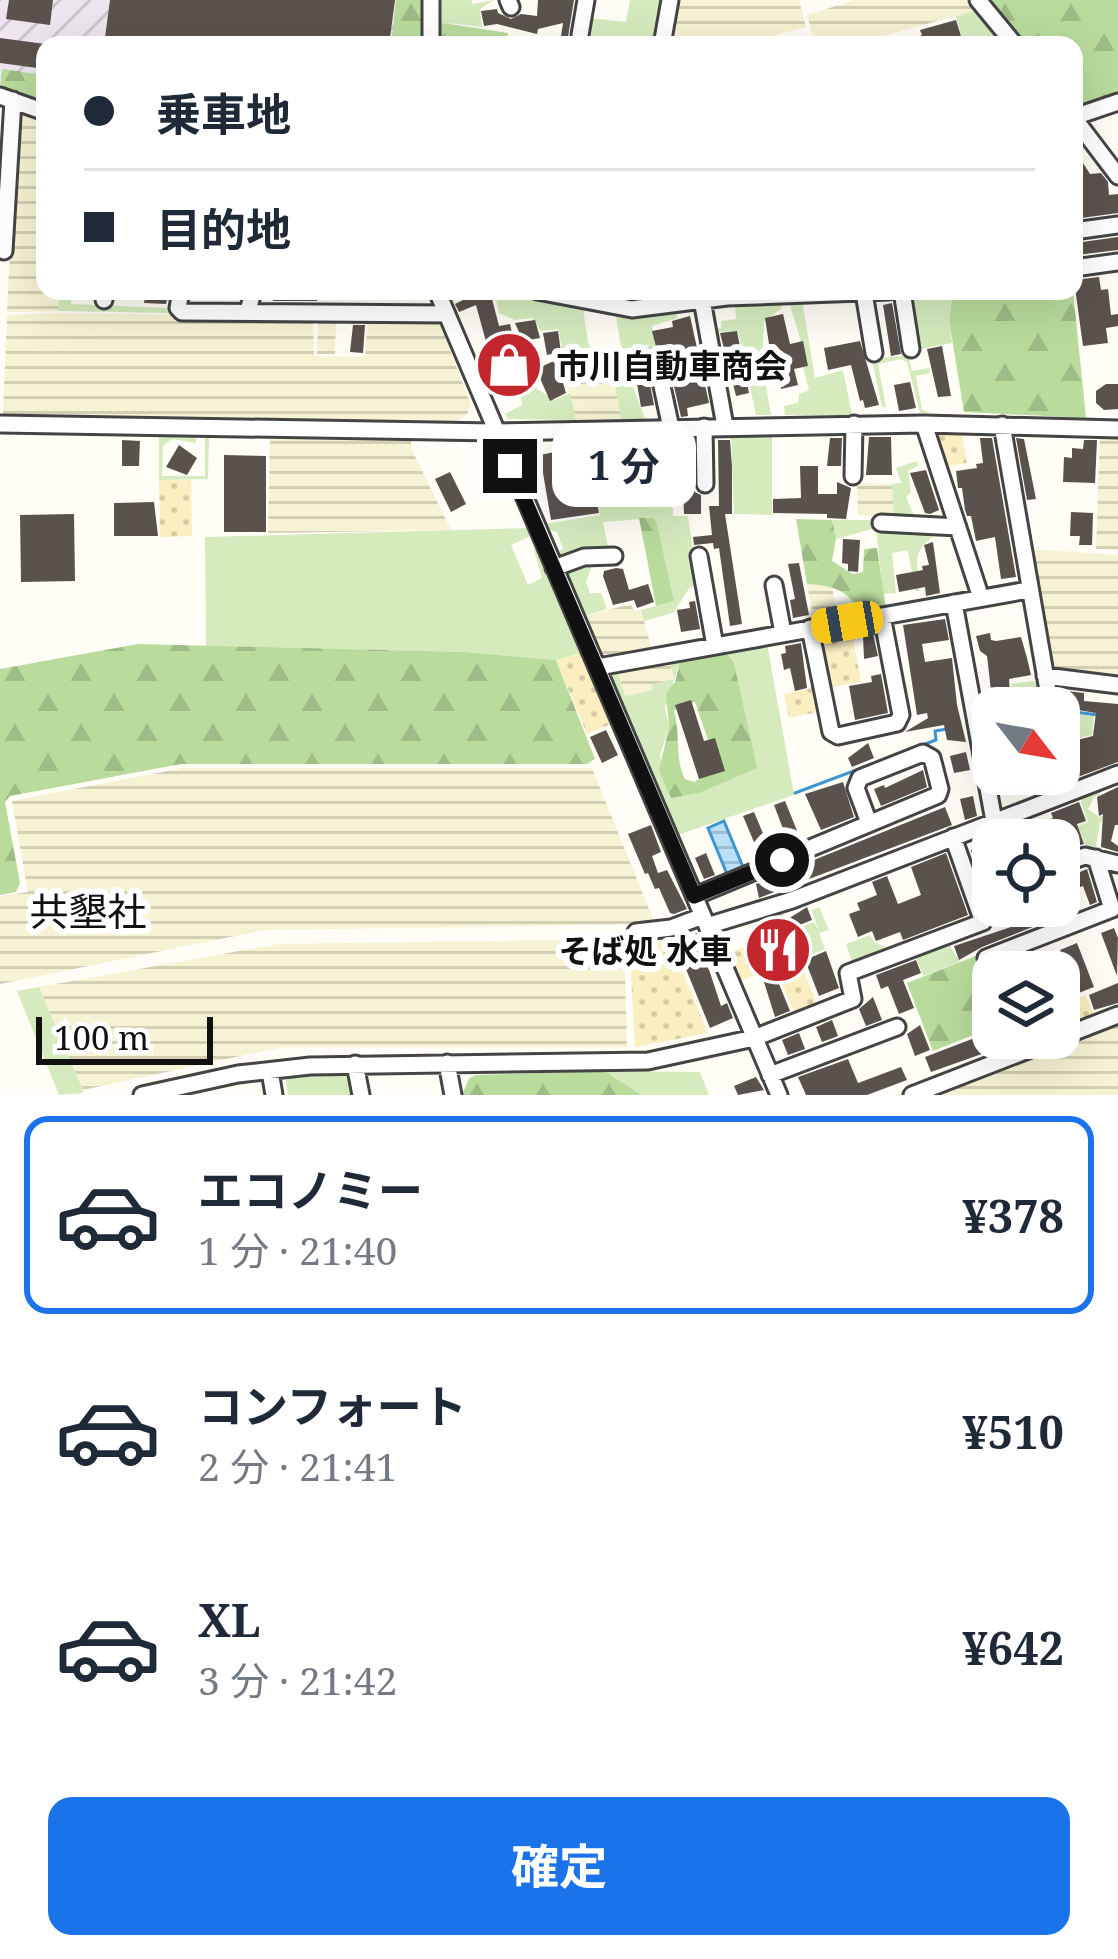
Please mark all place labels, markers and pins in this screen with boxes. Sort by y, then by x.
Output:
shop icon: 市川自動車商会 [474,330,544,400]
place label: 市川自動車商会 [556,343,787,388]
restaurant icon: そば処 水車 [743,915,813,985]
place label: そば処 水車 [558,928,732,973]

